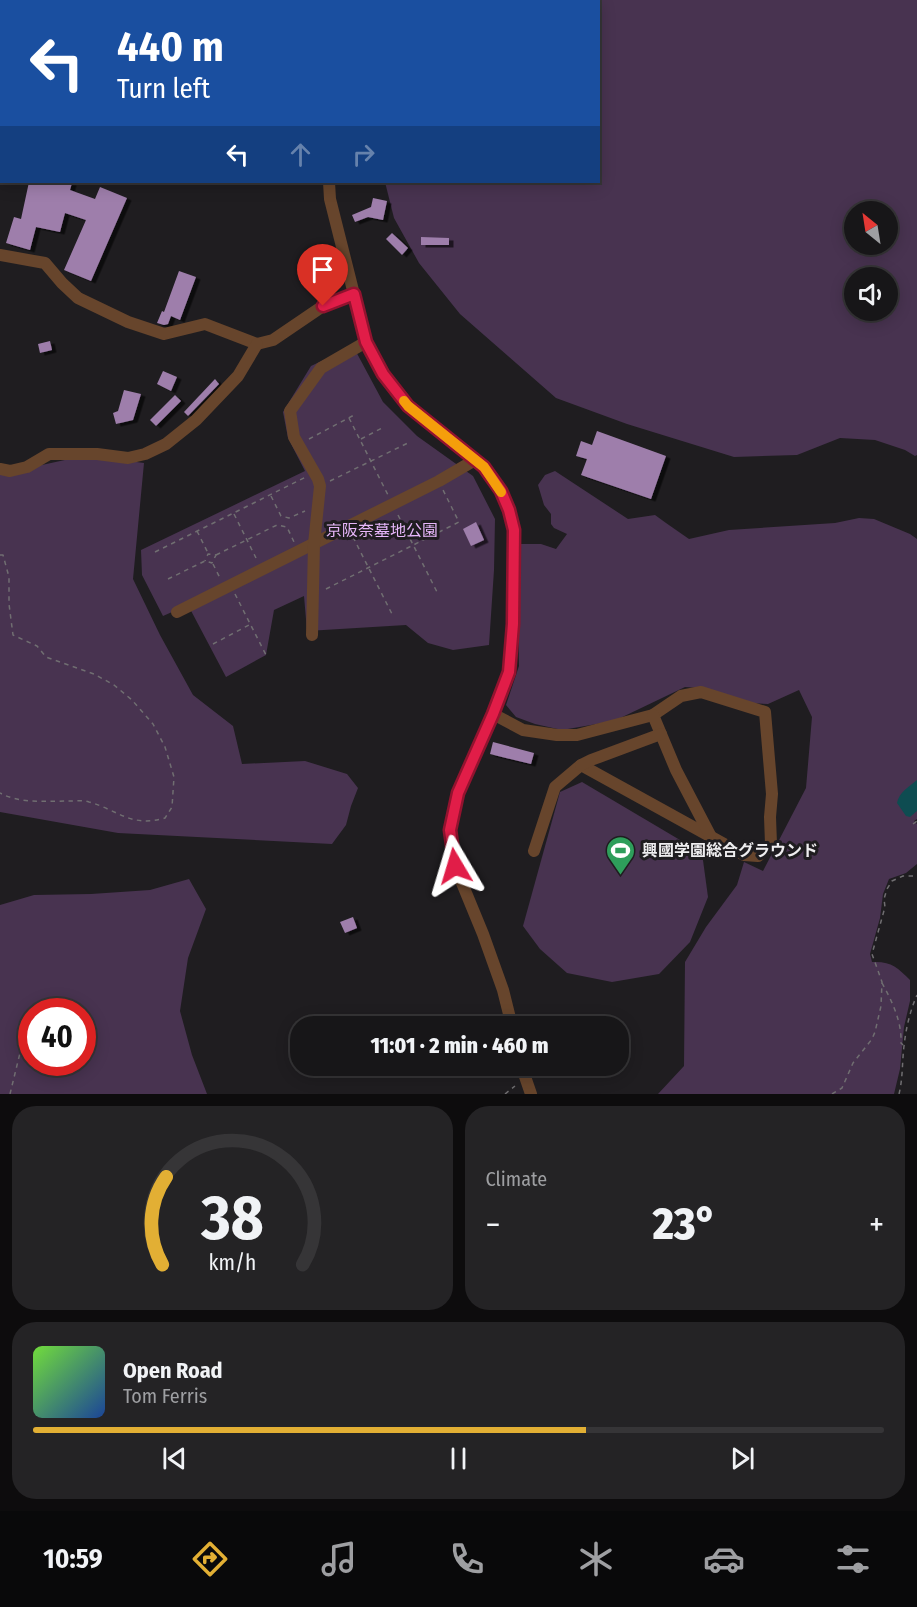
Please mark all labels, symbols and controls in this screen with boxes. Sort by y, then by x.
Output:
text: 440 m [117,22,224,72]
icon: left [18,24,96,102]
text: Turn left [117,73,210,105]
icon: left [221,138,254,171]
icon: ahead [284,138,317,171]
icon: right [347,138,380,171]
north arrow [844,201,898,255]
map controls [844,201,898,321]
pin [297,244,348,306]
icon: arrive [306,253,339,286]
button: sound [844,267,898,321]
park label: 京阪奈墓地公園 [326,521,438,540]
position arrow [423,834,487,898]
sports icon: 興國学園総合グラウンド [605,834,637,876]
place label: 興國学園総合グラウンド [642,841,818,860]
speed limit sign: 40 [18,998,96,1076]
text: 11:01 · 2 min · 460 m [371,1032,548,1059]
text: Climate [486,1167,547,1191]
text: 38 [200,1181,263,1256]
text: 23° [653,1197,717,1251]
text: − [486,1205,500,1245]
text: + [869,1205,884,1245]
text: km/h [208,1250,256,1276]
text: Open Road [123,1357,223,1384]
text: Tom Ferris [123,1384,207,1408]
icon: previous [158,1442,191,1475]
icon: pause [442,1442,475,1475]
icon: next [726,1442,759,1475]
icon: directions [189,1538,231,1580]
icon: music [318,1538,360,1580]
icon: phone [446,1538,488,1580]
icon: climate [575,1538,617,1580]
icon: car [703,1538,745,1580]
icon: filters [832,1538,874,1580]
text: 10:59 [43,1543,103,1575]

